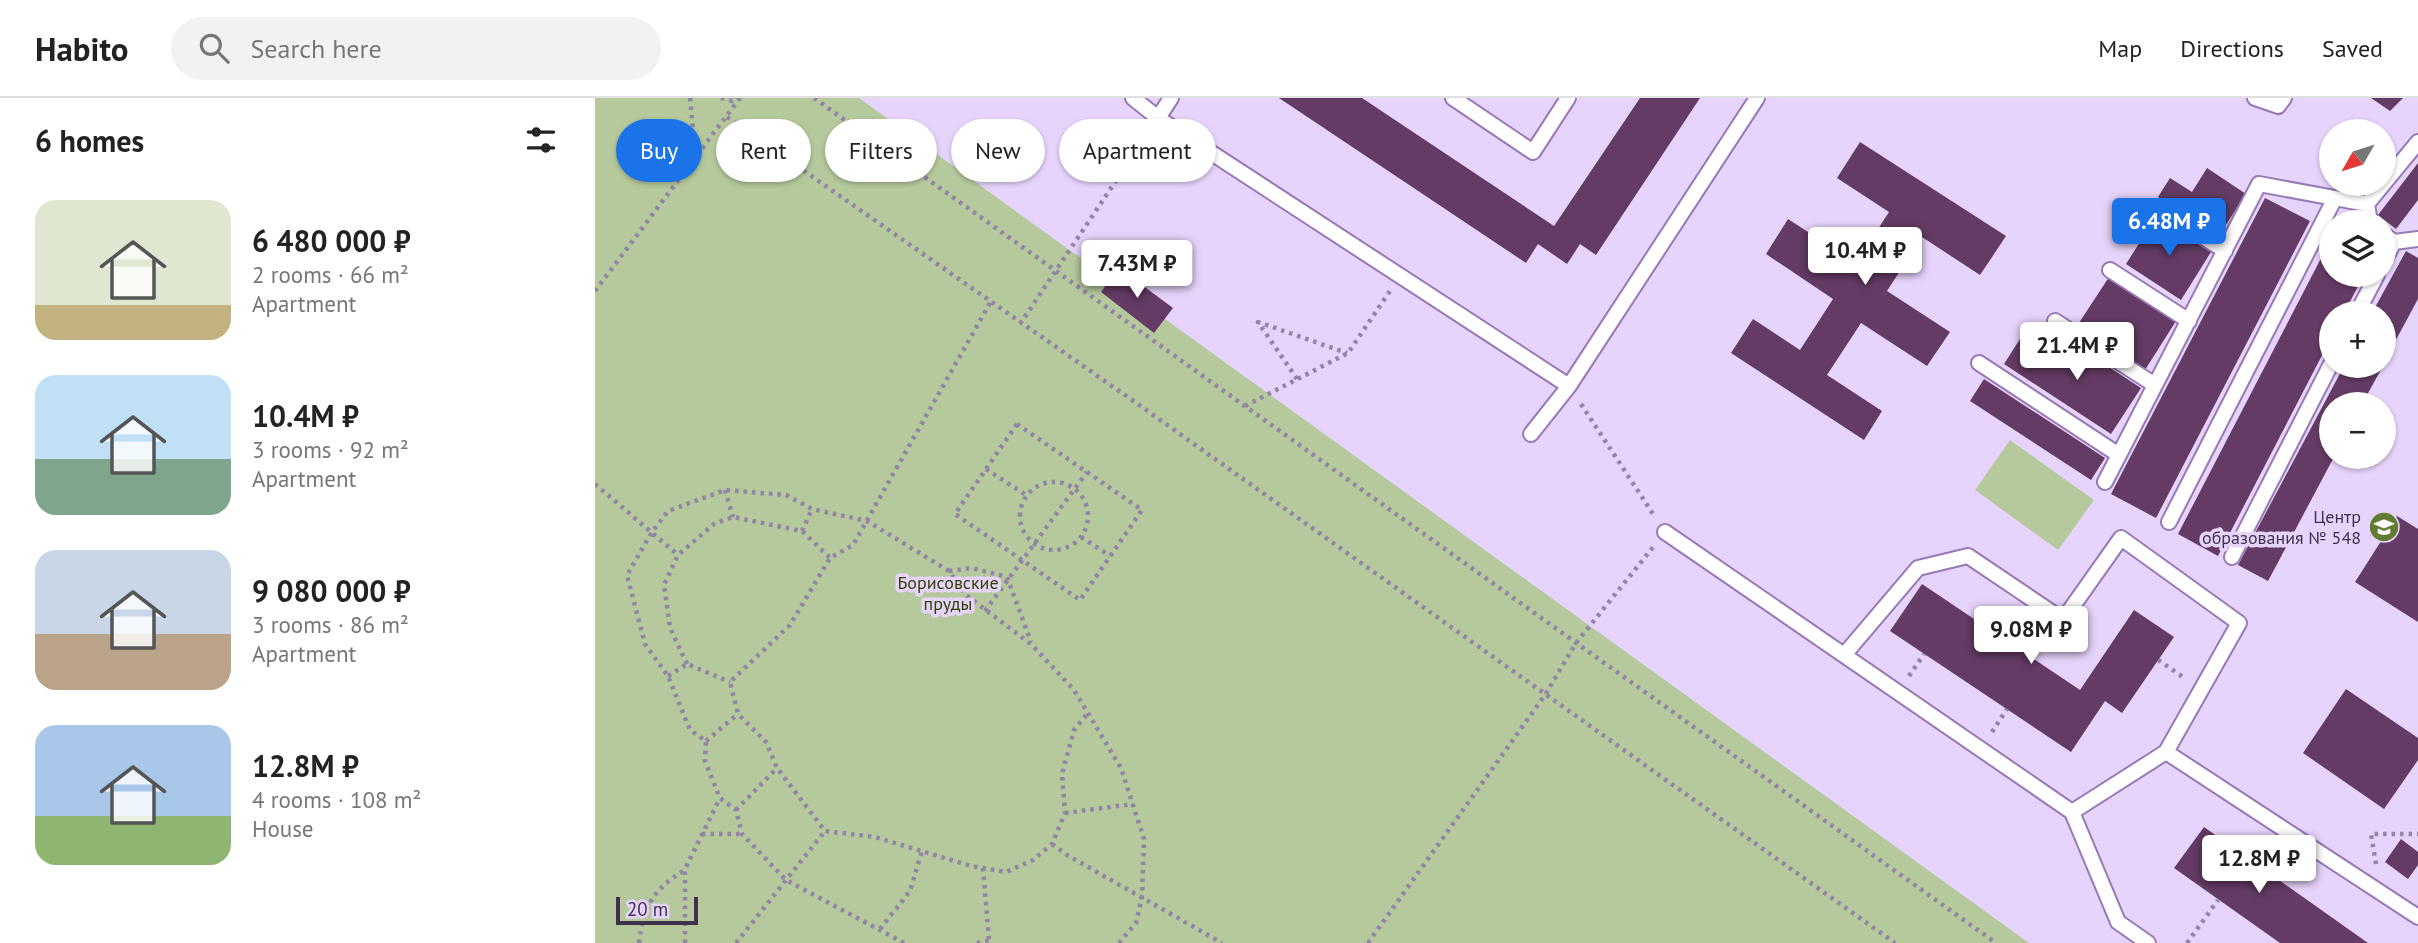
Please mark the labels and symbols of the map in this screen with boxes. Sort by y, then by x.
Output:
north arrow [2319,119,2396,196]
pin: 6.48M ₽ [2104,198,2234,258]
pin: 10.4M ₽ [1800,228,1930,287]
pin: 7.43M ₽ [1072,240,1202,300]
pin: 21.4M ₽ [2012,322,2142,382]
place label: Центр образования № 548 [2202,505,2361,549]
school or university icon: Центр образования № 548 [2367,510,2401,544]
park label: Борисовские пруды [897,571,999,615]
pin: 9.08M ₽ [1966,606,2096,666]
pin: 12.8M ₽ [2194,836,2324,895]
scale bar [616,894,698,926]

